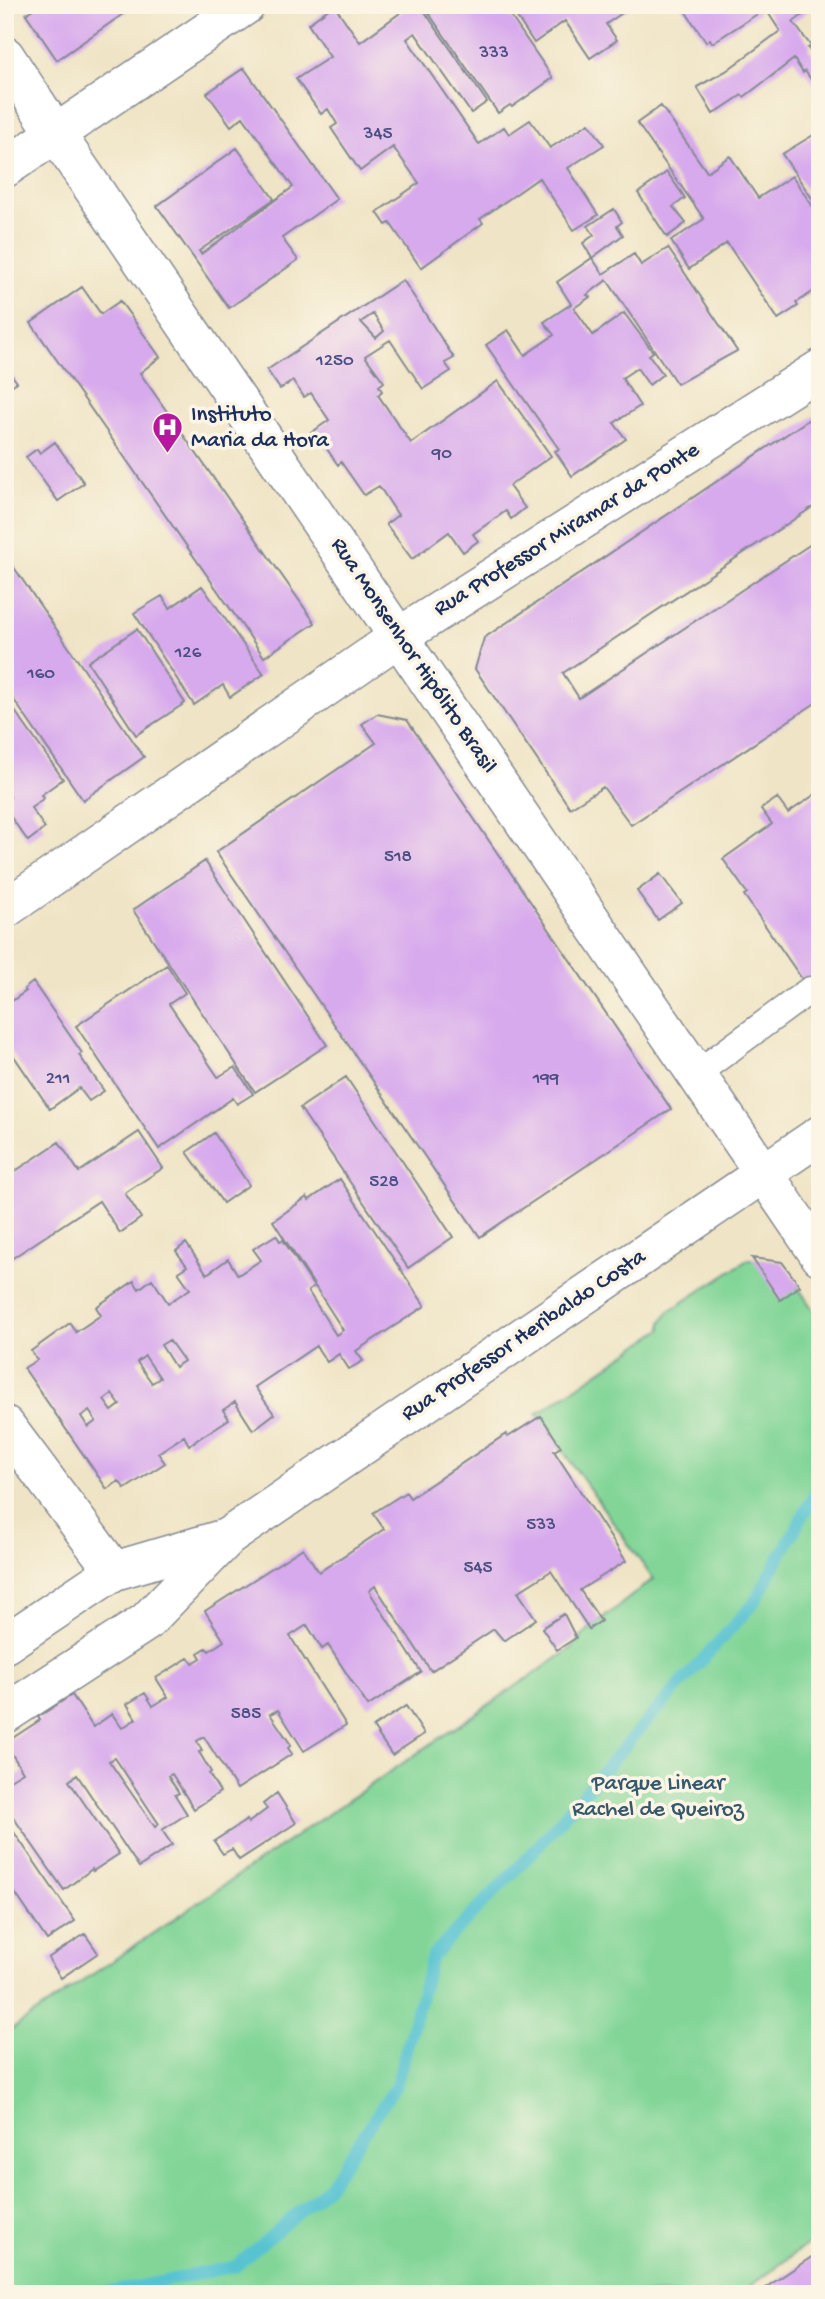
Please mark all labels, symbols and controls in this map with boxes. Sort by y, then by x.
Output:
house number: 333 [478,42,509,65]
house number: 345 [363,123,392,146]
house number: 1250 [315,350,354,373]
place label: Instituto Maria da Hora [191,402,330,455]
hospital icon: Instituto Maria da Hora [151,411,185,455]
street label: Rua Professor Miramar da Ponte [429,436,706,623]
house number: 90 [431,443,452,466]
street label: Rua Monsenhor Hipólito Brasil [324,533,502,779]
house number: 126 [174,642,202,665]
house number: 160 [26,663,55,686]
house number: 518 [384,846,412,869]
house number: 211 [46,1068,70,1091]
house number: 199 [532,1068,560,1091]
house number: 528 [369,1171,399,1194]
street label: Rua Professor Heribaldo Costa [397,1243,652,1428]
house number: 533 [526,1514,556,1537]
house number: 545 [464,1557,492,1580]
house number: 585 [231,1703,261,1726]
park label: Parque Linear Rachel de Queiroz [572,1771,745,1824]

